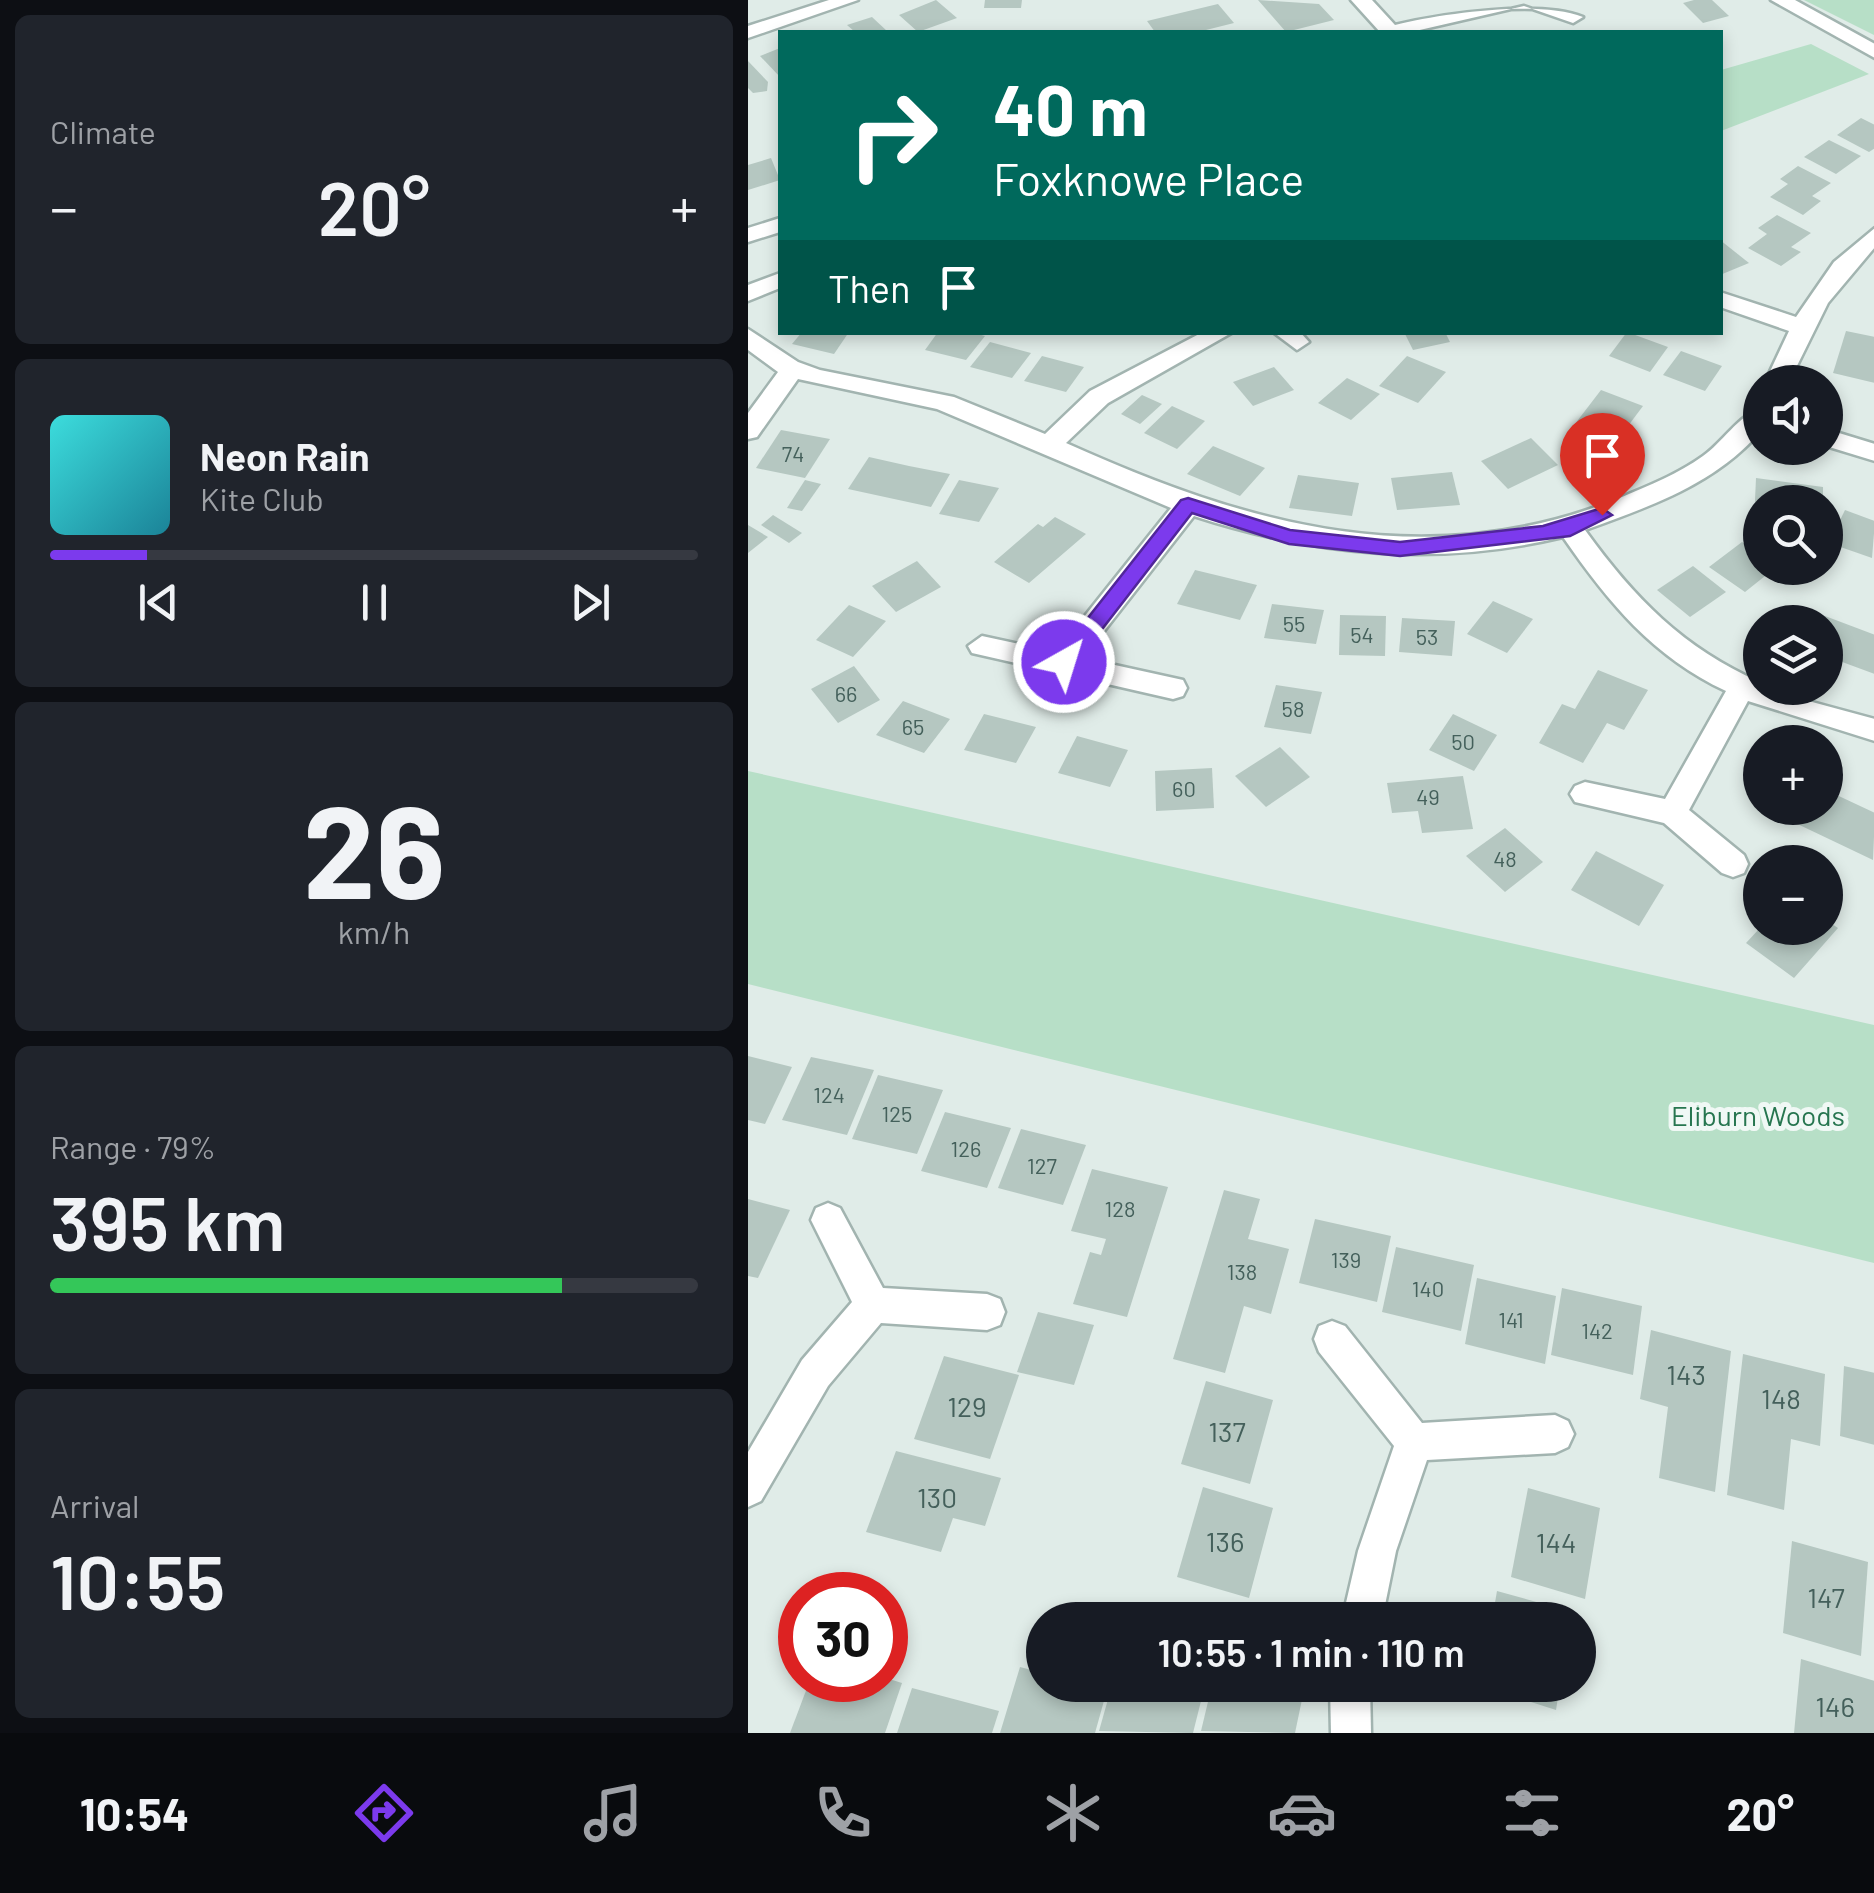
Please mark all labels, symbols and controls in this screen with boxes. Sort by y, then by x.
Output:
text: 40 m [993,66,1148,150]
icon: right [828,70,958,200]
text: Climate [50,112,156,150]
text: Foxknowe Place [993,151,1304,205]
text: 20° [318,161,430,251]
text: − [50,173,78,239]
text: + [670,173,698,239]
icon: arrive [931,260,986,315]
text: Then [828,265,911,311]
map controls [1743,365,1843,945]
button: sound [1743,365,1843,465]
pin [1560,413,1645,516]
icon: arrive [1575,428,1630,483]
text: Neon Rain [200,433,369,479]
house number: 74 [782,440,804,466]
text: Kite Club [200,479,324,517]
button: search [1743,485,1843,585]
icon: previous [131,575,186,630]
icon: pause [347,575,402,630]
icon: next [563,575,618,630]
button: layers [1743,605,1843,705]
position arrow [1012,610,1116,714]
house number: 55 [1283,610,1305,636]
house number: 54 [1350,621,1374,647]
house number: 53 [1416,623,1438,649]
house number: 66 [835,680,857,706]
house number: 58 [1282,695,1304,721]
house number: 65 [902,713,924,739]
button: + [1743,725,1843,825]
house number: 50 [1451,728,1475,754]
text: 26 [303,769,445,925]
house number: 60 [1172,775,1196,801]
house number: 49 [1416,783,1440,809]
house number: 48 [1493,845,1517,871]
button: − [1743,845,1843,945]
text: km/h [338,912,410,950]
house number: 124 [813,1081,845,1107]
park label: Eliburn Woods [1671,1098,1845,1132]
house number: 125 [882,1100,912,1126]
text: Range · 79% [50,1127,216,1165]
house number: 126 [951,1135,981,1161]
house number: 127 [1027,1152,1057,1178]
text: 395 km [50,1176,285,1266]
house number: 128 [1105,1195,1135,1221]
house number: 139 [1331,1246,1361,1272]
house number: 138 [1227,1258,1257,1284]
house number: 140 [1412,1275,1444,1301]
house number: 141 [1498,1306,1524,1332]
house number: 142 [1581,1317,1613,1343]
house number: 143 [1666,1357,1706,1391]
house number: 148 [1761,1381,1801,1415]
house number: 129 [947,1389,987,1423]
house number: 137 [1208,1414,1246,1448]
house number: 130 [917,1480,957,1514]
text: Arrival [50,1486,139,1524]
house number: 136 [1206,1524,1244,1558]
house number: 144 [1536,1525,1576,1559]
text: 10:55 [50,1535,225,1625]
speed limit sign: 30 [778,1572,908,1702]
house number: 147 [1807,1580,1845,1614]
text: 10:55 · 1 min · 110 m [1158,1629,1464,1675]
house number: 146 [1815,1689,1855,1723]
icon: directions [349,1778,419,1848]
icon: music [578,1778,648,1848]
icon: phone [808,1778,878,1848]
icon: climate [1038,1778,1108,1848]
icon: car [1267,1778,1337,1848]
icon: filters [1497,1778,1567,1848]
text: 10:54 [80,1786,189,1840]
text: 20° [1726,1786,1794,1840]

